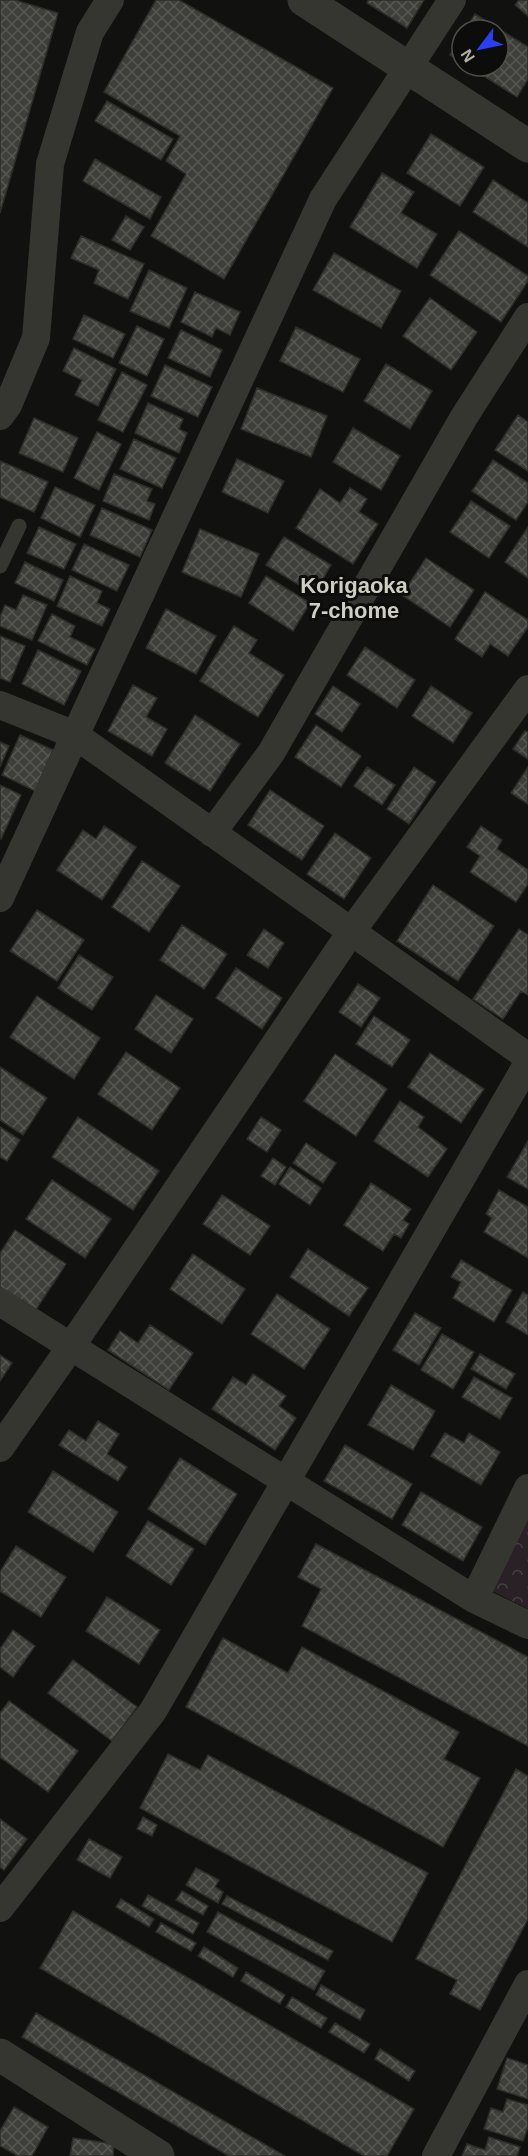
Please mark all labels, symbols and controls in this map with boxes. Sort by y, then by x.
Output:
north arrow [450,18,510,78]
text: N [457,46,478,65]
district label: Korigaoka 7-chome [300,573,409,623]

